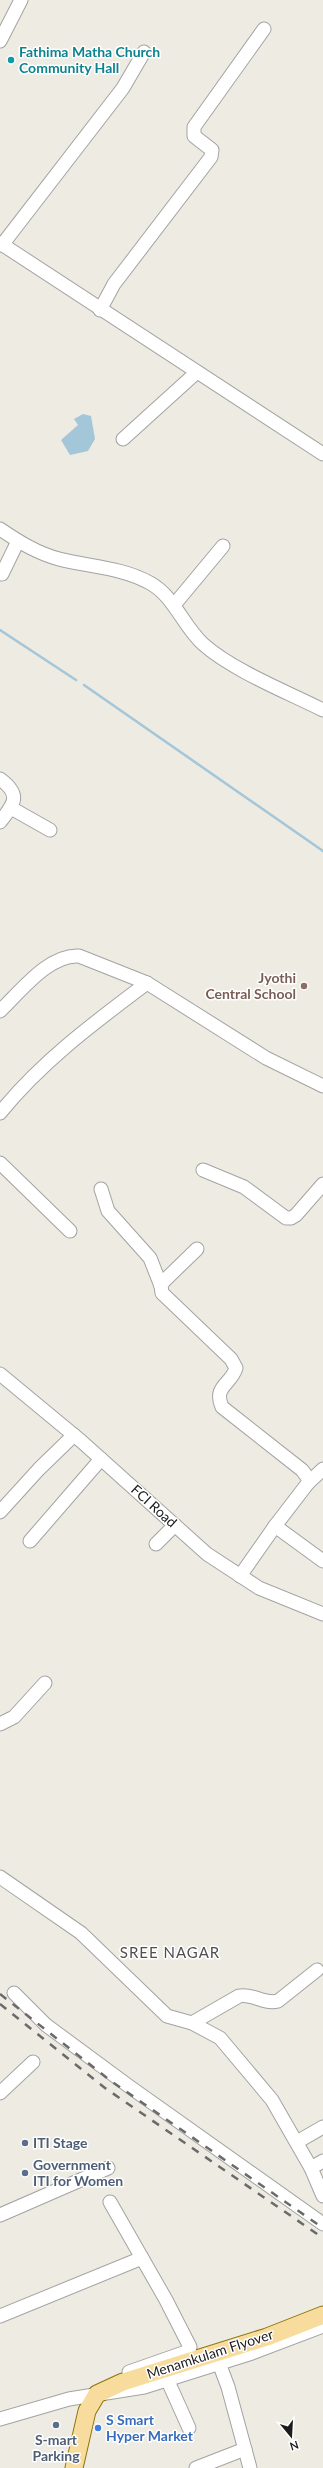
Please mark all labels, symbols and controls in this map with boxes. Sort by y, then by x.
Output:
place label: Fathima Matha Church Community Hall [19,43,160,76]
marker: Fathima Matha Church Community Hall [6,55,16,65]
place label: Jyothi Central School [205,969,296,1002]
marker: Jyothi Central School [299,981,309,991]
street label: FCI Road [128,1481,181,1531]
district label: SREE NAGAR [120,1943,220,1961]
place label: ITI Stage [33,2134,88,2151]
marker: ITI Stage [20,2138,30,2148]
place label: Government ITI for Women [33,2156,123,2189]
marker: Government ITI for Women [20,2168,30,2178]
street label: Menamkulam Flyover [144,2325,275,2382]
place label: S Smart Hyper Market [106,2411,194,2444]
north arrow [271,2416,311,2456]
marker: S-mart Parking [51,2420,61,2430]
marker: S Smart Hyper Market [93,2423,103,2433]
place label: S-mart Parking [32,2431,80,2464]
text: N [288,2438,300,2453]

